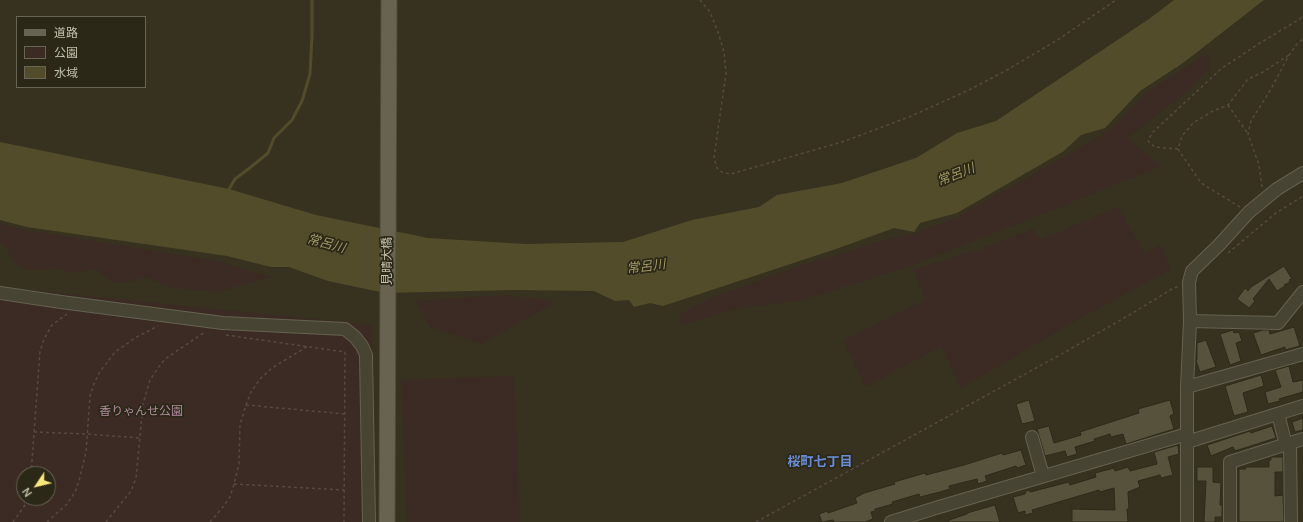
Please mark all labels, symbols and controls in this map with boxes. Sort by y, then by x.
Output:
legend [16,16,146,88]
text: 道路 [54,24,78,41]
text: 公園 [54,44,78,61]
text: 水域 [54,64,78,81]
water label: 常呂川 [935,161,977,189]
water label: 常呂川 [305,231,347,257]
street label: 見晴大橋 [381,237,395,285]
water label: 常呂川 [626,257,666,277]
park label: 香りゃんせ公園 [99,405,183,419]
district label: 桜町七丁目 [788,454,852,470]
north arrow [16,466,56,506]
text: N [18,485,35,500]

